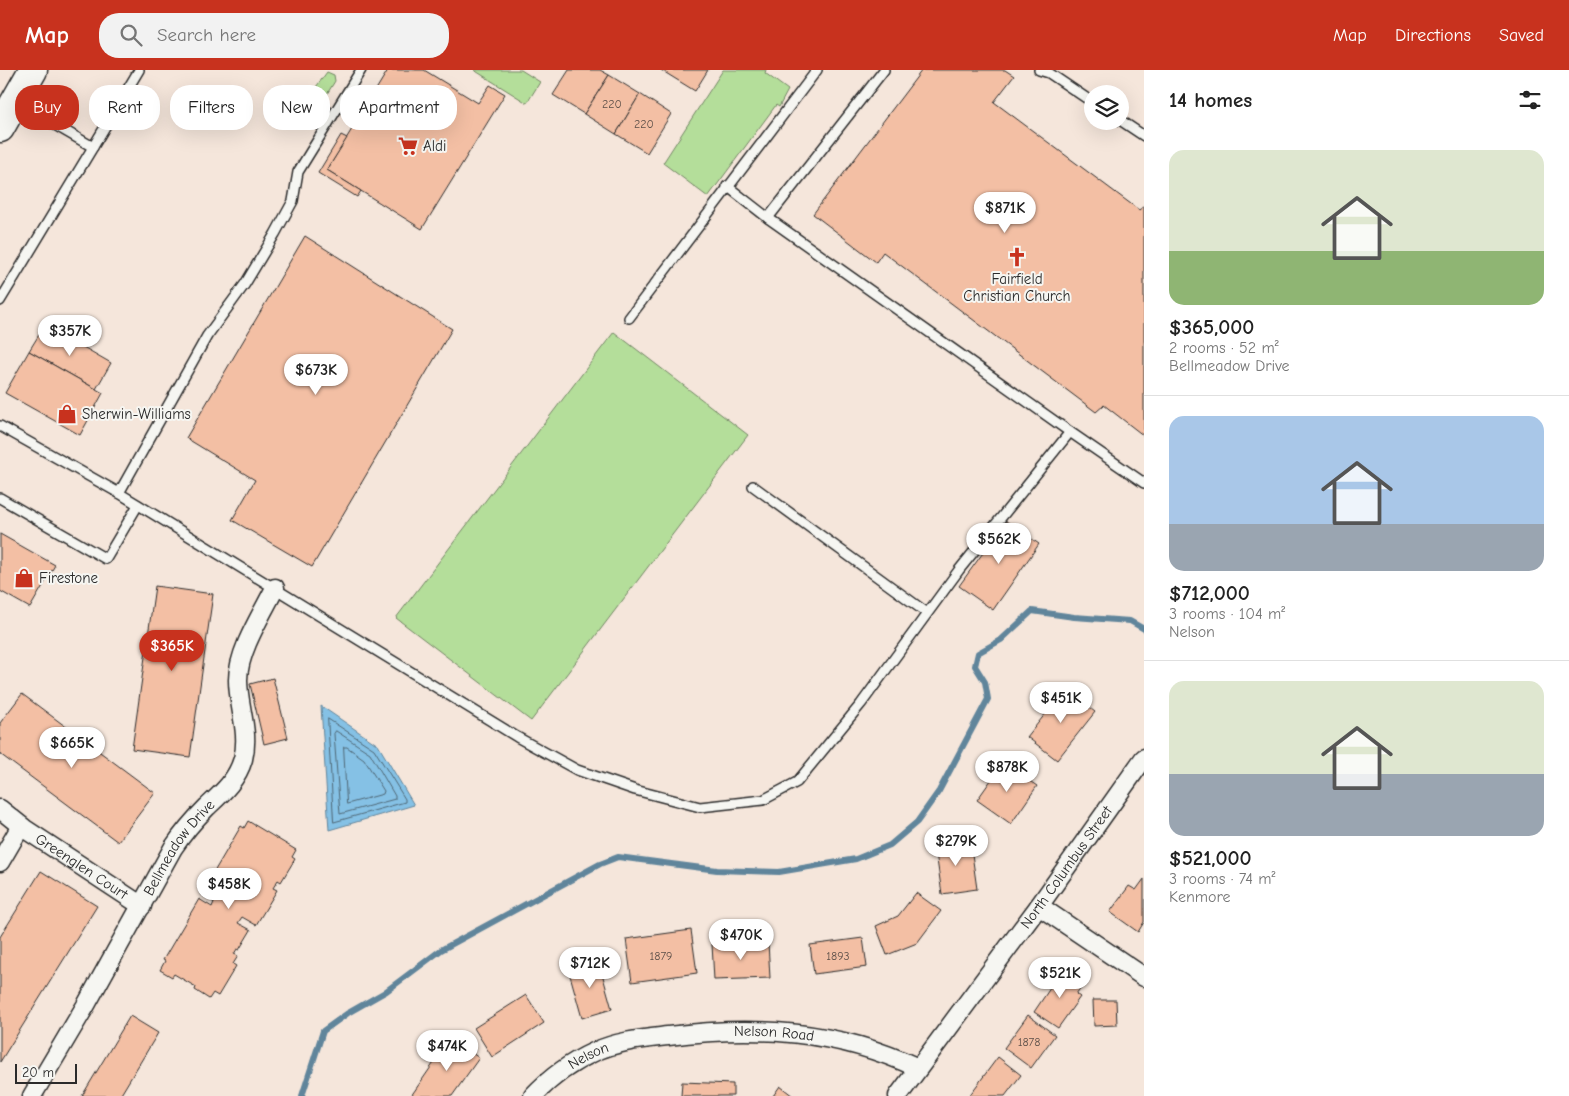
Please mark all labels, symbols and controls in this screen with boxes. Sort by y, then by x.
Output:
search box [99,13,449,58]
text: Map [25,21,69,49]
icon: search [117,21,145,49]
text: Search here [157,24,256,46]
text: Map [1333,25,1367,46]
text: Directions [1395,25,1471,46]
text: Saved [1499,25,1544,46]
chip: Buy [15,85,79,130]
chip: Rent [89,85,160,130]
chip: Filters [170,85,253,130]
chip: New [263,85,330,130]
chip: Apartment [340,85,457,130]
map controls [1084,85,1129,130]
button: layers [1084,85,1129,130]
icon: filters [1516,86,1544,114]
text: 14 homes [1169,88,1252,112]
house number: 220 [602,97,622,111]
house number: 220 [634,117,654,131]
supermarket icon: Aldi [397,135,419,157]
place label: Aldi [423,137,446,155]
icon: home [1312,183,1402,273]
pin: $871K [970,191,1040,234]
text: $871K [985,199,1025,217]
church icon: Fairfield Christian Church [1006,246,1028,268]
place label: Fairfield Christian Church [963,270,1071,305]
pin: $357K [35,314,105,357]
text: $365,000 [1169,315,1254,339]
text: $357K [49,322,91,340]
text: 2 rooms · 52 m² [1169,339,1279,357]
pin: $673K [281,354,351,396]
text: Bellmeadow Drive [1169,357,1290,375]
text: $673K [295,361,337,379]
shop icon: Sherwin-Williams [56,403,78,425]
place label: Sherwin-Williams [82,405,191,423]
icon: home [1312,448,1402,538]
pin: $562K [964,522,1034,565]
text: $562K [977,530,1021,548]
shop icon: Firestone [13,567,35,589]
place label: Firestone [39,569,99,587]
text: $712,000 [1169,581,1250,605]
text: 3 rooms · 104 m² [1169,605,1285,623]
text: Nelson [1169,623,1215,641]
pin: $365K [137,630,207,672]
text: $365K [150,637,194,655]
pin: $451K [1026,682,1096,724]
text: $451K [1041,689,1081,707]
icon: home [1312,713,1402,803]
pin: $665K [37,726,107,769]
text: $665K [50,734,94,752]
pin: $878K [972,750,1042,793]
text: $878K [986,758,1028,776]
street label: Bellmeadow Drive [139,795,219,899]
street label: North Columbus Street [1016,802,1116,932]
pin: $279K [921,824,991,867]
street label: Greenglen Court [32,829,132,904]
text: $279K [935,832,977,850]
text: $521,000 [1169,846,1252,870]
pin: $458K [194,868,264,910]
text: 3 rooms · 74 m² [1169,870,1275,888]
text: $458K [208,875,250,893]
text: Kenmore [1169,888,1231,906]
pin: $470K [706,918,776,961]
text: $470K [720,926,762,944]
pin: $712K [555,946,625,989]
house number: 1879 [650,949,672,963]
house number: 1893 [826,949,850,963]
text: $712K [570,954,610,972]
pin: $521K [1025,956,1095,999]
text: $521K [1039,964,1081,982]
street label: Nelson Road [734,1022,815,1045]
pin: $474K [412,1030,482,1072]
house number: 1878 [1018,1035,1040,1049]
text: $474K [427,1037,467,1055]
street label: Nelson [565,1038,611,1073]
scale bar [15,1061,78,1084]
text: 20 m [22,1064,54,1081]

